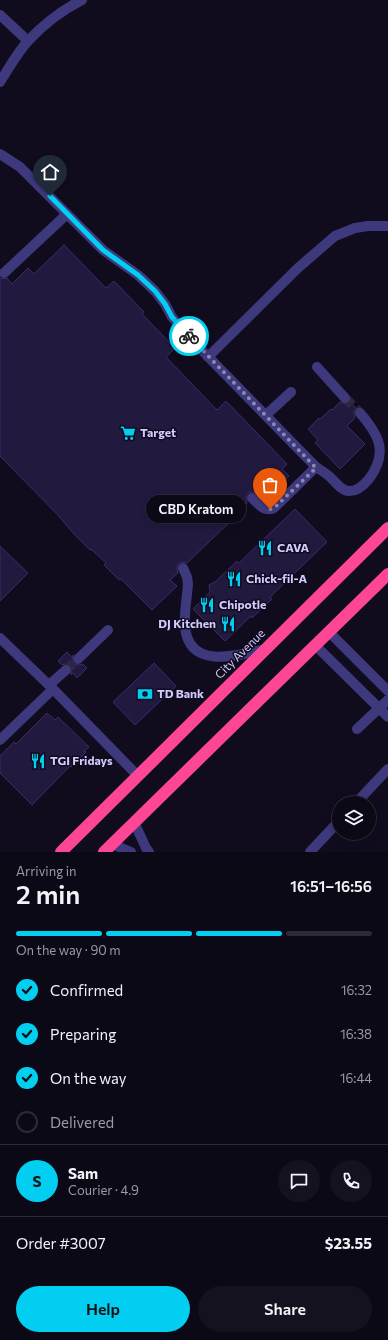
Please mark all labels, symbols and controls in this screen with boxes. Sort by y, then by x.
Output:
pin [33,155,67,196]
icon: home [39,161,61,183]
courier [169,316,209,356]
icon: bike [178,325,200,347]
supermarket icon: Target [119,424,137,442]
place label: Target [140,425,176,439]
pin [253,468,287,509]
icon: bag [259,474,281,496]
callout: CBD Kratom [146,495,246,523]
text: CBD Kratom [159,501,233,517]
restaurant icon: CAVA [256,539,274,557]
place label: CAVA [277,540,310,554]
restaurant icon: Chick-fil-A [225,570,243,588]
place label: Chick-fil-A [246,571,307,585]
restaurant icon: Chipotle [198,596,216,614]
place label: Chipotle [219,597,266,611]
restaurant icon: DJ Kitchen [219,615,237,633]
place label: DJ Kitchen [158,616,216,631]
street label: City Avenue [211,625,267,681]
bank icon: TD Bank [136,685,154,703]
place label: TD Bank [157,686,204,700]
restaurant icon: TGI Fridays [29,752,47,770]
place label: TGI Fridays [50,753,113,767]
map controls [332,796,376,840]
button: layers [332,796,376,840]
text: Arriving in [16,863,76,879]
text: 16:51–16:56 [290,877,372,895]
text: 2 min [16,878,80,909]
text: On the way · 90 m [16,942,121,958]
icon: check [16,979,38,1001]
text: Confirmed [50,981,123,999]
text: 16:32 [341,982,372,998]
icon: check [16,1023,38,1045]
text: Preparing [50,1025,116,1043]
text: 16:38 [340,1026,372,1042]
icon: check [16,1067,38,1089]
text: On the way [50,1069,127,1087]
text: 16:44 [340,1070,372,1086]
text: Delivered [50,1113,114,1131]
button: chat [278,1160,320,1202]
button: phone [330,1160,372,1202]
text: Sam [68,1164,98,1182]
text: S [32,1172,42,1190]
text: Courier · 4.9 [68,1182,139,1198]
text: Order #3007 [16,1234,106,1252]
text: $23.55 [325,1234,372,1252]
button: Help [16,1286,190,1332]
button: Share [198,1286,372,1332]

